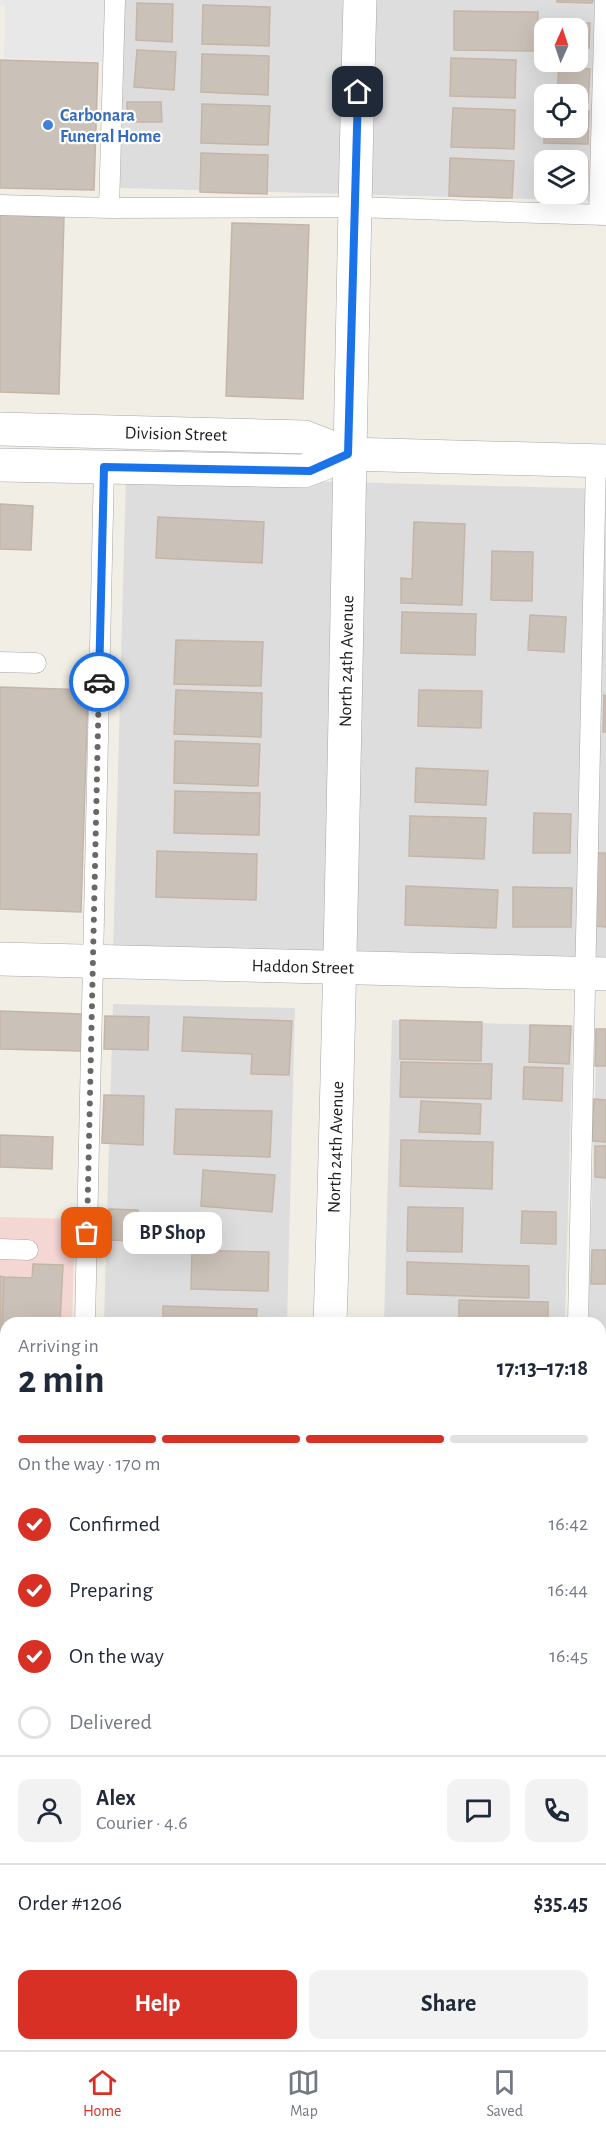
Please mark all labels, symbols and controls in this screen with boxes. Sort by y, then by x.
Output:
north arrow [534,18,588,72]
map controls [534,18,588,204]
pin [332,66,383,117]
icon: home [341,75,374,108]
button: locate [534,84,588,138]
place label: Carbonara Funeral Home [60,107,161,146]
marker: Carbonara Funeral Home [41,118,55,132]
button: layers [534,150,588,204]
street label: Division Street [125,424,228,445]
street label: North 24th Avenue [337,595,357,727]
courier [69,652,129,712]
icon: car [83,666,116,699]
street label: Haddon Street [252,957,354,978]
street label: North 24th Avenue [326,1081,347,1213]
pin [61,1207,112,1258]
callout: BP Shop [123,1212,222,1254]
icon: bag [70,1216,103,1249]
text: BP Shop [139,1223,206,1243]
text: Arriving in [18,1336,99,1356]
text: 17:13–17:18 [497,1357,588,1379]
text: 2 min [18,1361,105,1400]
text: On the way · 170 m [18,1454,161,1474]
icon: check [18,1508,51,1541]
text: Confirmed [69,1513,160,1535]
text: 16:42 [548,1514,588,1534]
icon: check [18,1574,51,1607]
text: Preparing [69,1579,153,1601]
text: 16:44 [548,1580,588,1600]
icon: check [18,1640,51,1673]
text: On the way [69,1645,164,1667]
text: 16:45 [549,1646,588,1666]
text: Delivered [69,1711,152,1733]
button: person [18,1779,81,1842]
button: chat [447,1779,510,1842]
button: phone [525,1779,588,1842]
text: Alex [96,1787,136,1809]
text: Courier · 4.6 [96,1813,188,1833]
text: Order #1206 [18,1892,122,1914]
text: $35.45 [534,1892,588,1914]
button: Help [18,1970,297,2039]
button: Share [309,1970,588,2039]
tab: Home [83,2066,121,2121]
tab: Map [287,2066,320,2121]
tab: Saved [486,2066,523,2121]

